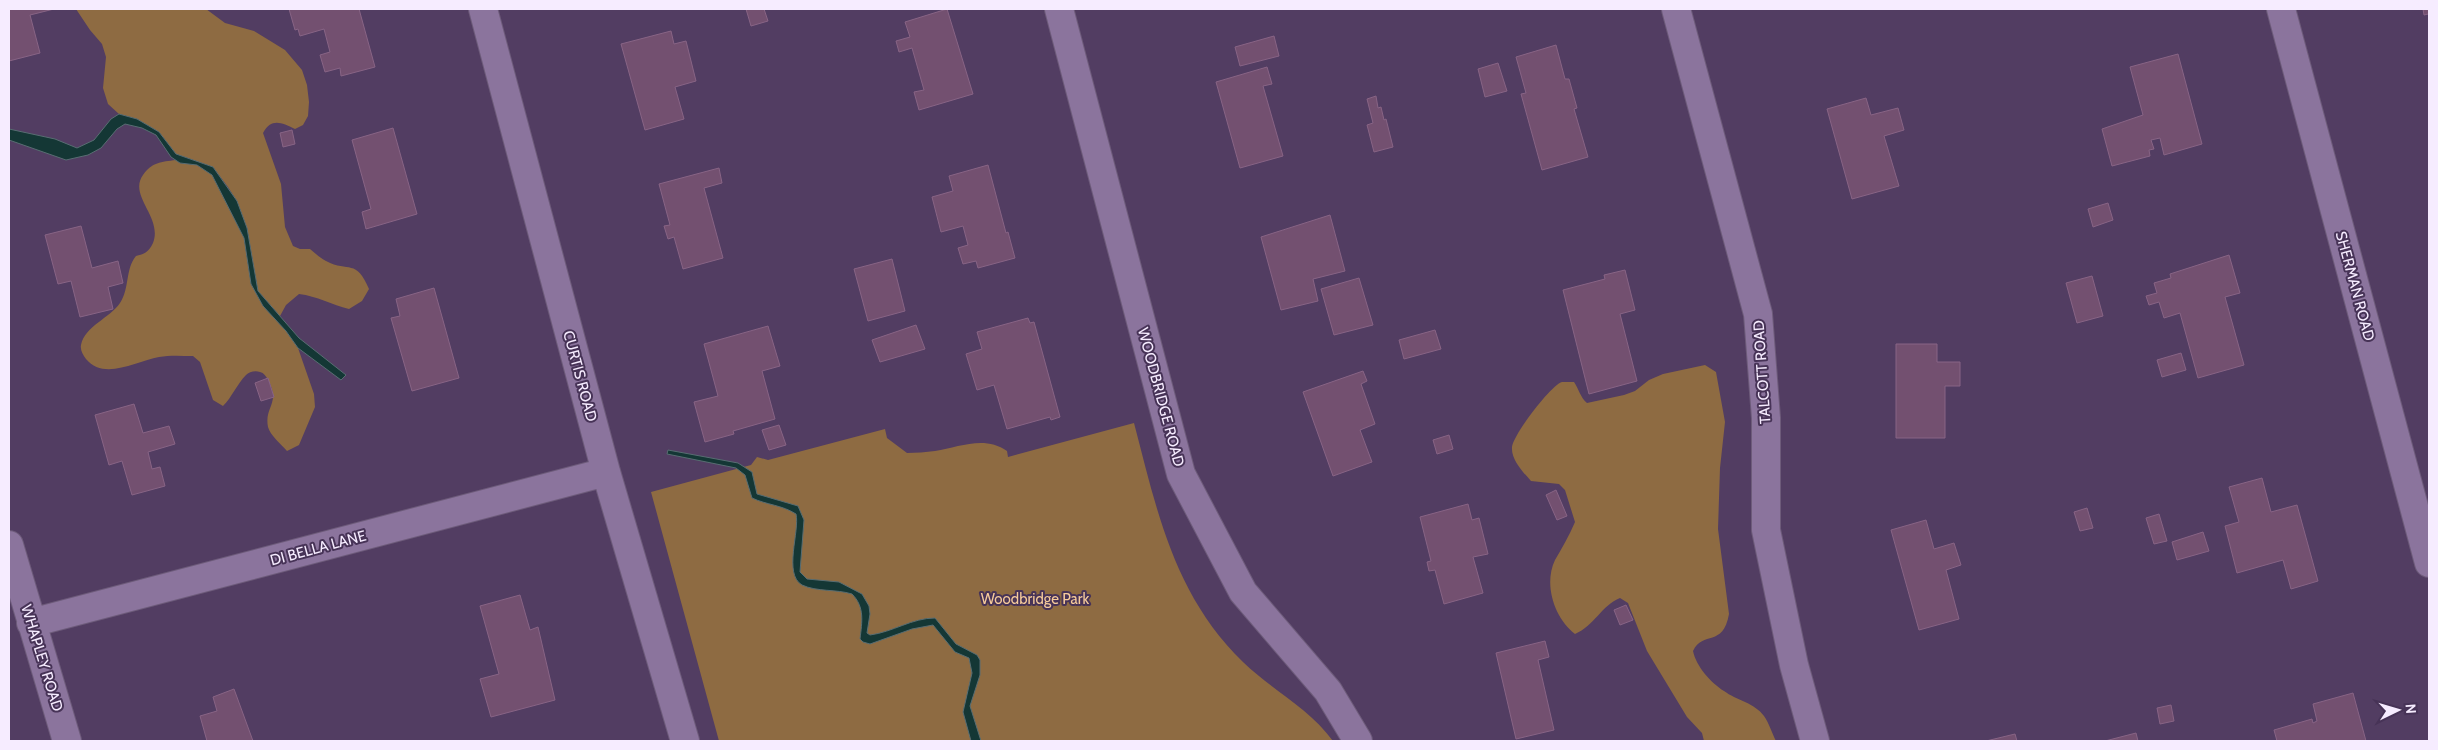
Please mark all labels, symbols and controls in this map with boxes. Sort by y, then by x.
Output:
street label: SHERMAN ROAD [2332,229,2378,343]
street label: TALCOTT ROAD [1749,320,1775,424]
street label: WOODBRIDGE ROAD [1134,326,1188,469]
street label: CURTIS ROAD [559,329,601,424]
street label: DI BELLA LANE [268,527,368,569]
park label: Woodbridge Park [981,590,1090,608]
street label: WHAPLEY ROAD [17,602,67,714]
north arrow [2373,685,2423,735]
text: N [2402,703,2420,715]

